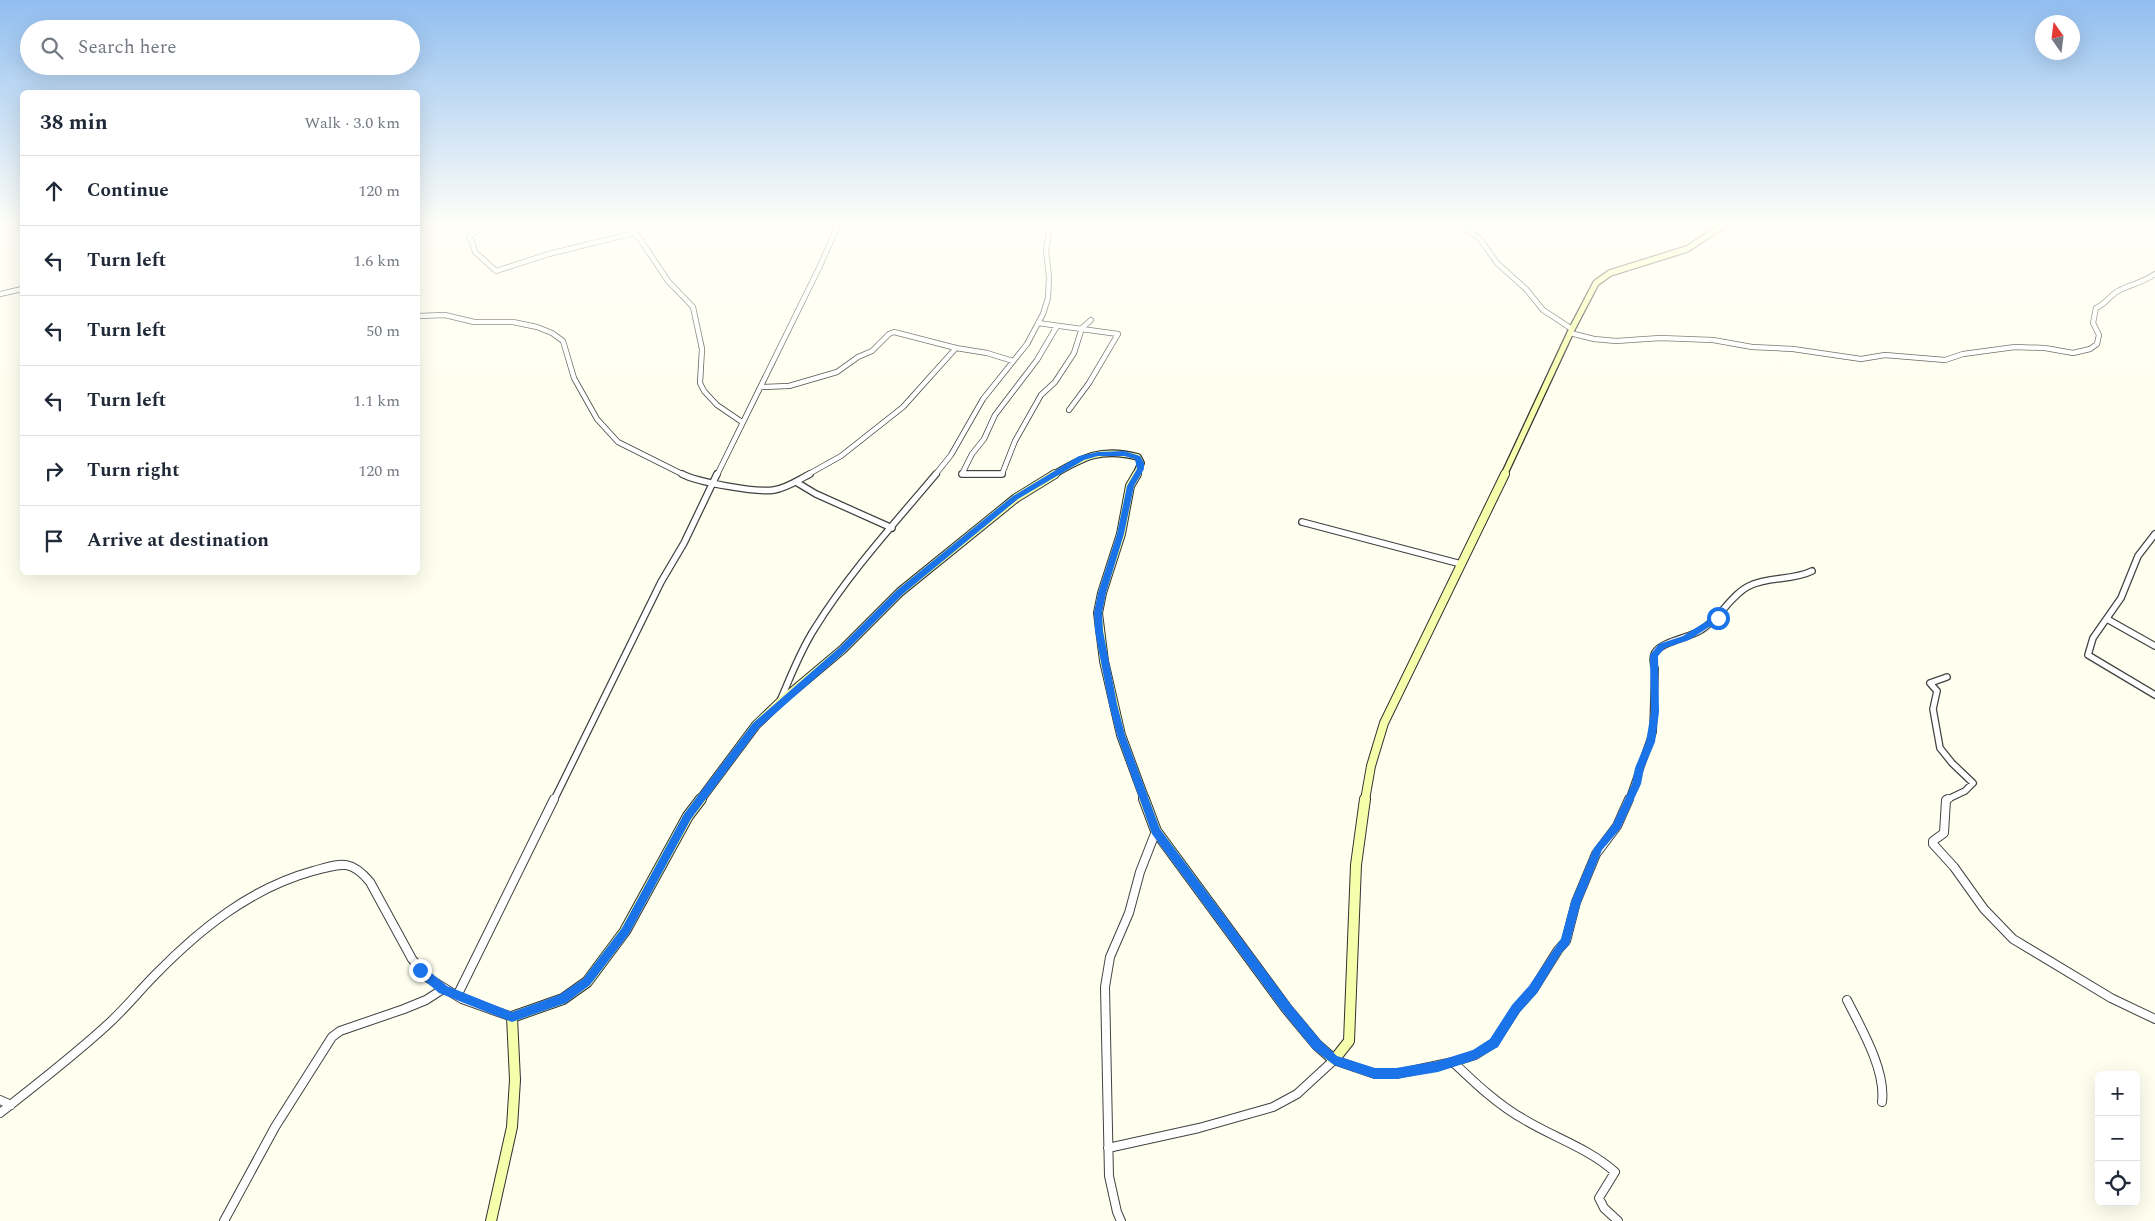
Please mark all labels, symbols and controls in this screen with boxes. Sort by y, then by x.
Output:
north arrow [2035,15,2080,60]
search box [20,20,420,75]
text: Search here [78,33,177,62]
icon: search [38,34,66,62]
text: 38 min [40,107,108,139]
text: Walk · 3.0 km [305,111,400,135]
text: Continue [87,176,169,205]
icon: ahead [40,177,68,205]
text: 120 m [358,179,400,203]
text: Turn left [87,246,166,275]
icon: left [40,247,68,275]
text: 1.6 km [353,249,400,273]
text: Turn left [87,316,166,345]
icon: left [40,317,68,345]
text: 50 m [366,319,400,343]
text: Turn left [87,386,166,415]
icon: left [40,387,68,415]
text: 1.1 km [353,389,400,413]
text: Turn right [87,456,180,485]
icon: right [40,457,68,485]
text: 120 m [358,459,400,483]
text: Arrive at destination [87,526,269,555]
icon: arrive [40,527,68,555]
route start [1707,607,1730,630]
route end [409,959,432,982]
map controls [2095,1071,2140,1206]
button: + [2095,1071,2140,1116]
button: − [2095,1116,2140,1161]
button: locate [2095,1161,2140,1206]

